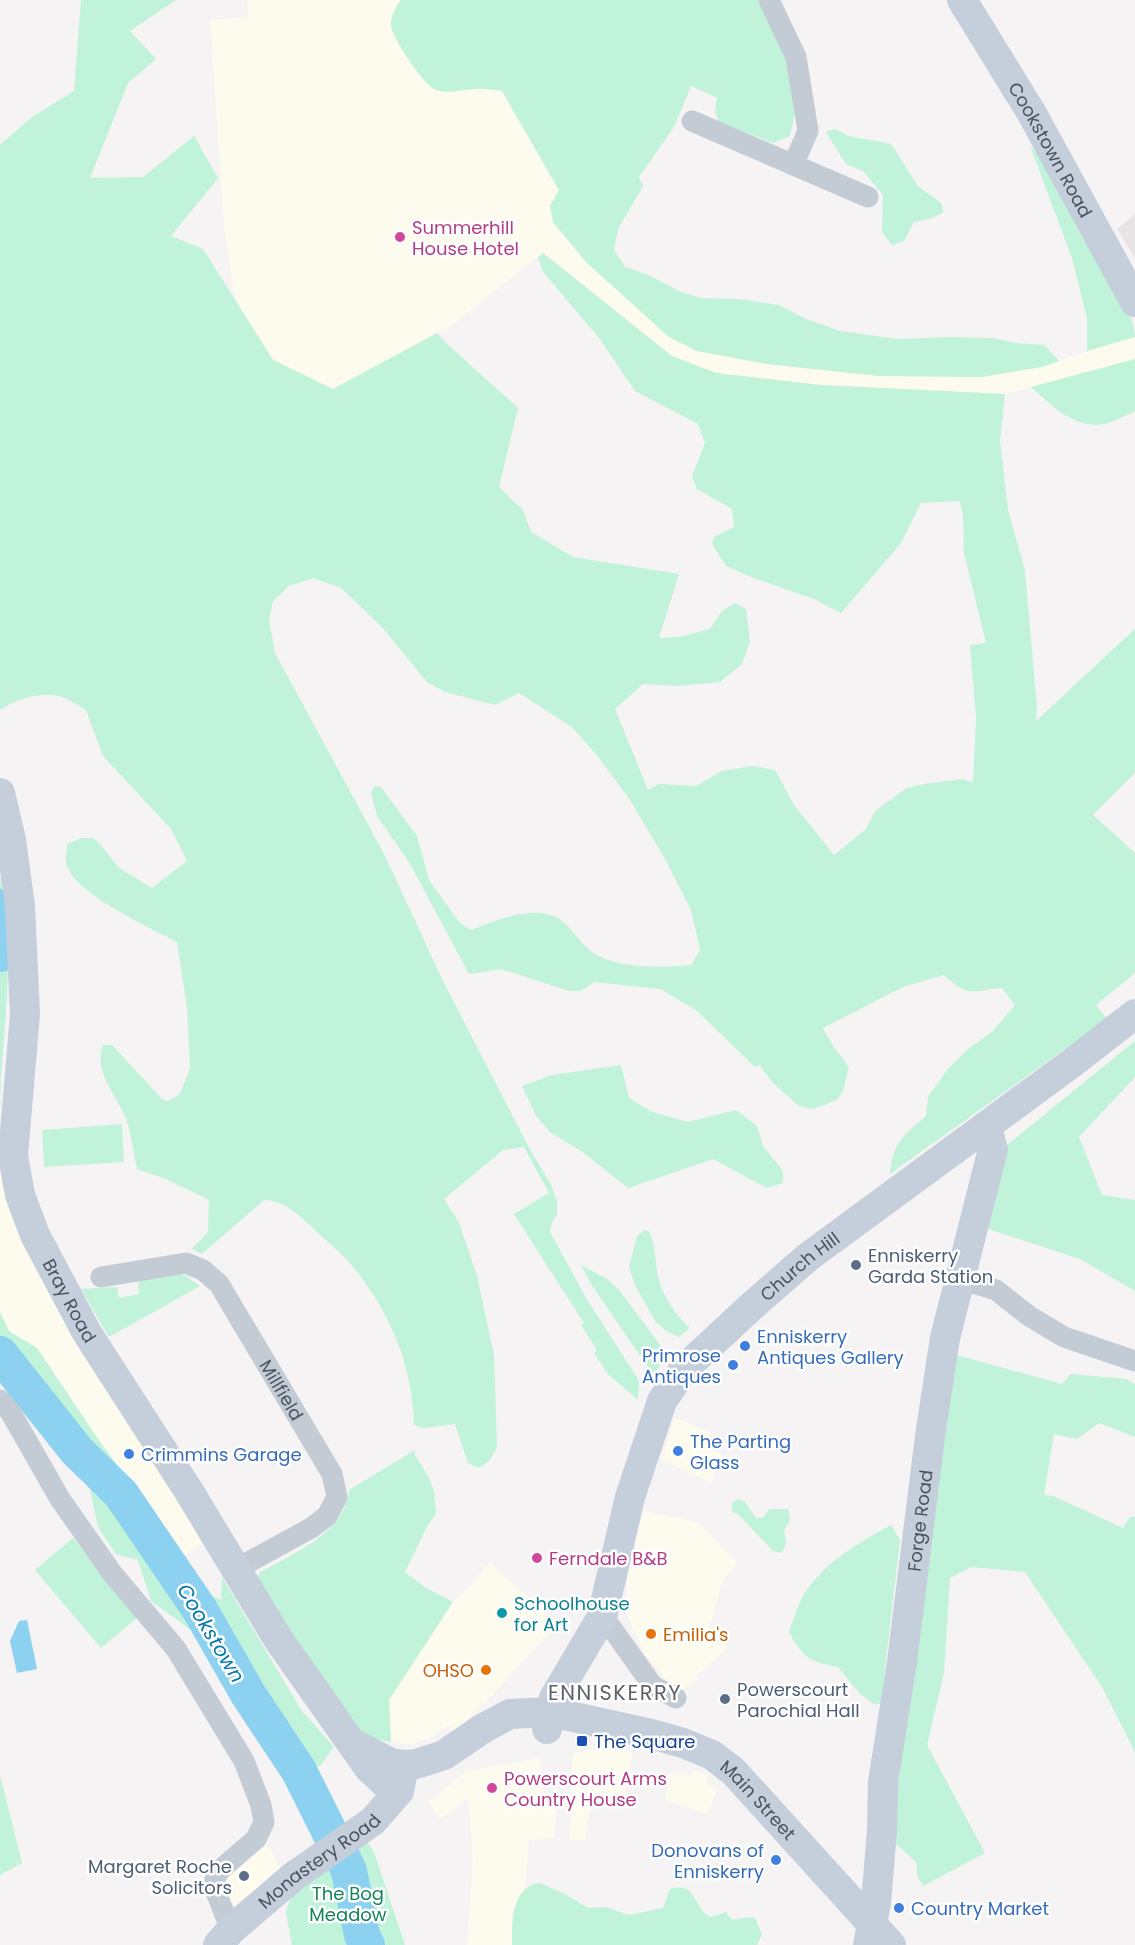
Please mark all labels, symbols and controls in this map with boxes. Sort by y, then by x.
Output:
street label: Cookstown Road [1003,77,1099,222]
place label: Summerhill House Hotel [412,215,519,261]
marker: Summerhill House Hotel [393,230,407,244]
street label: Church Hill [754,1226,844,1306]
place label: Enniskerry Garda Station [868,1243,993,1289]
street label: Bray Road [37,1254,102,1347]
marker: Enniskerry Garda Station [849,1258,863,1272]
place label: Enniskerry Antiques Gallery [757,1324,904,1370]
marker: Enniskerry Antiques Gallery [738,1339,752,1353]
place label: Primrose Antiques [642,1343,721,1389]
street label: Millfield [254,1355,310,1425]
marker: Primrose Antiques [726,1358,740,1372]
place label: The Parting Glass [690,1429,791,1475]
place label: Crimmins Garage [141,1442,302,1467]
marker: The Parting Glass [671,1444,685,1458]
marker: Crimmins Garage [122,1447,136,1461]
street label: Forge Road [901,1468,938,1573]
place label: Ferndale B&B [549,1546,668,1571]
marker: Ferndale B&B [530,1551,544,1565]
water label: Cookstown [170,1578,252,1688]
place label: Schoolhouse for Art [514,1591,630,1637]
marker: Schoolhouse for Art [495,1606,509,1620]
place label: Emilia's [663,1622,728,1647]
marker: Emilia's [644,1627,658,1641]
place label: OHSO [423,1658,474,1683]
marker: OHSO [479,1663,493,1677]
place label: Powerscourt Parochial Hall [737,1677,860,1723]
district label: ENNISKERRY [548,1678,682,1707]
marker: Powerscourt Parochial Hall [718,1692,732,1706]
place label: The Square [594,1729,696,1754]
marker: The Square [575,1734,589,1748]
street label: Main Street [715,1753,802,1845]
place label: Powerscourt Arms Country House [504,1766,667,1812]
marker: Powerscourt Arms Country House [485,1781,499,1795]
street label: Monastery Road [252,1808,386,1914]
place label: Donovans of Enniskerry [651,1838,764,1884]
marker: Donovans of Enniskerry [769,1853,783,1867]
place label: Margaret Roche Solicitors [88,1854,232,1900]
marker: Margaret Roche Solicitors [237,1869,251,1883]
park label: The Bog Meadow [309,1881,387,1927]
place label: Country Market [911,1896,1049,1921]
marker: Country Market [892,1901,906,1915]

